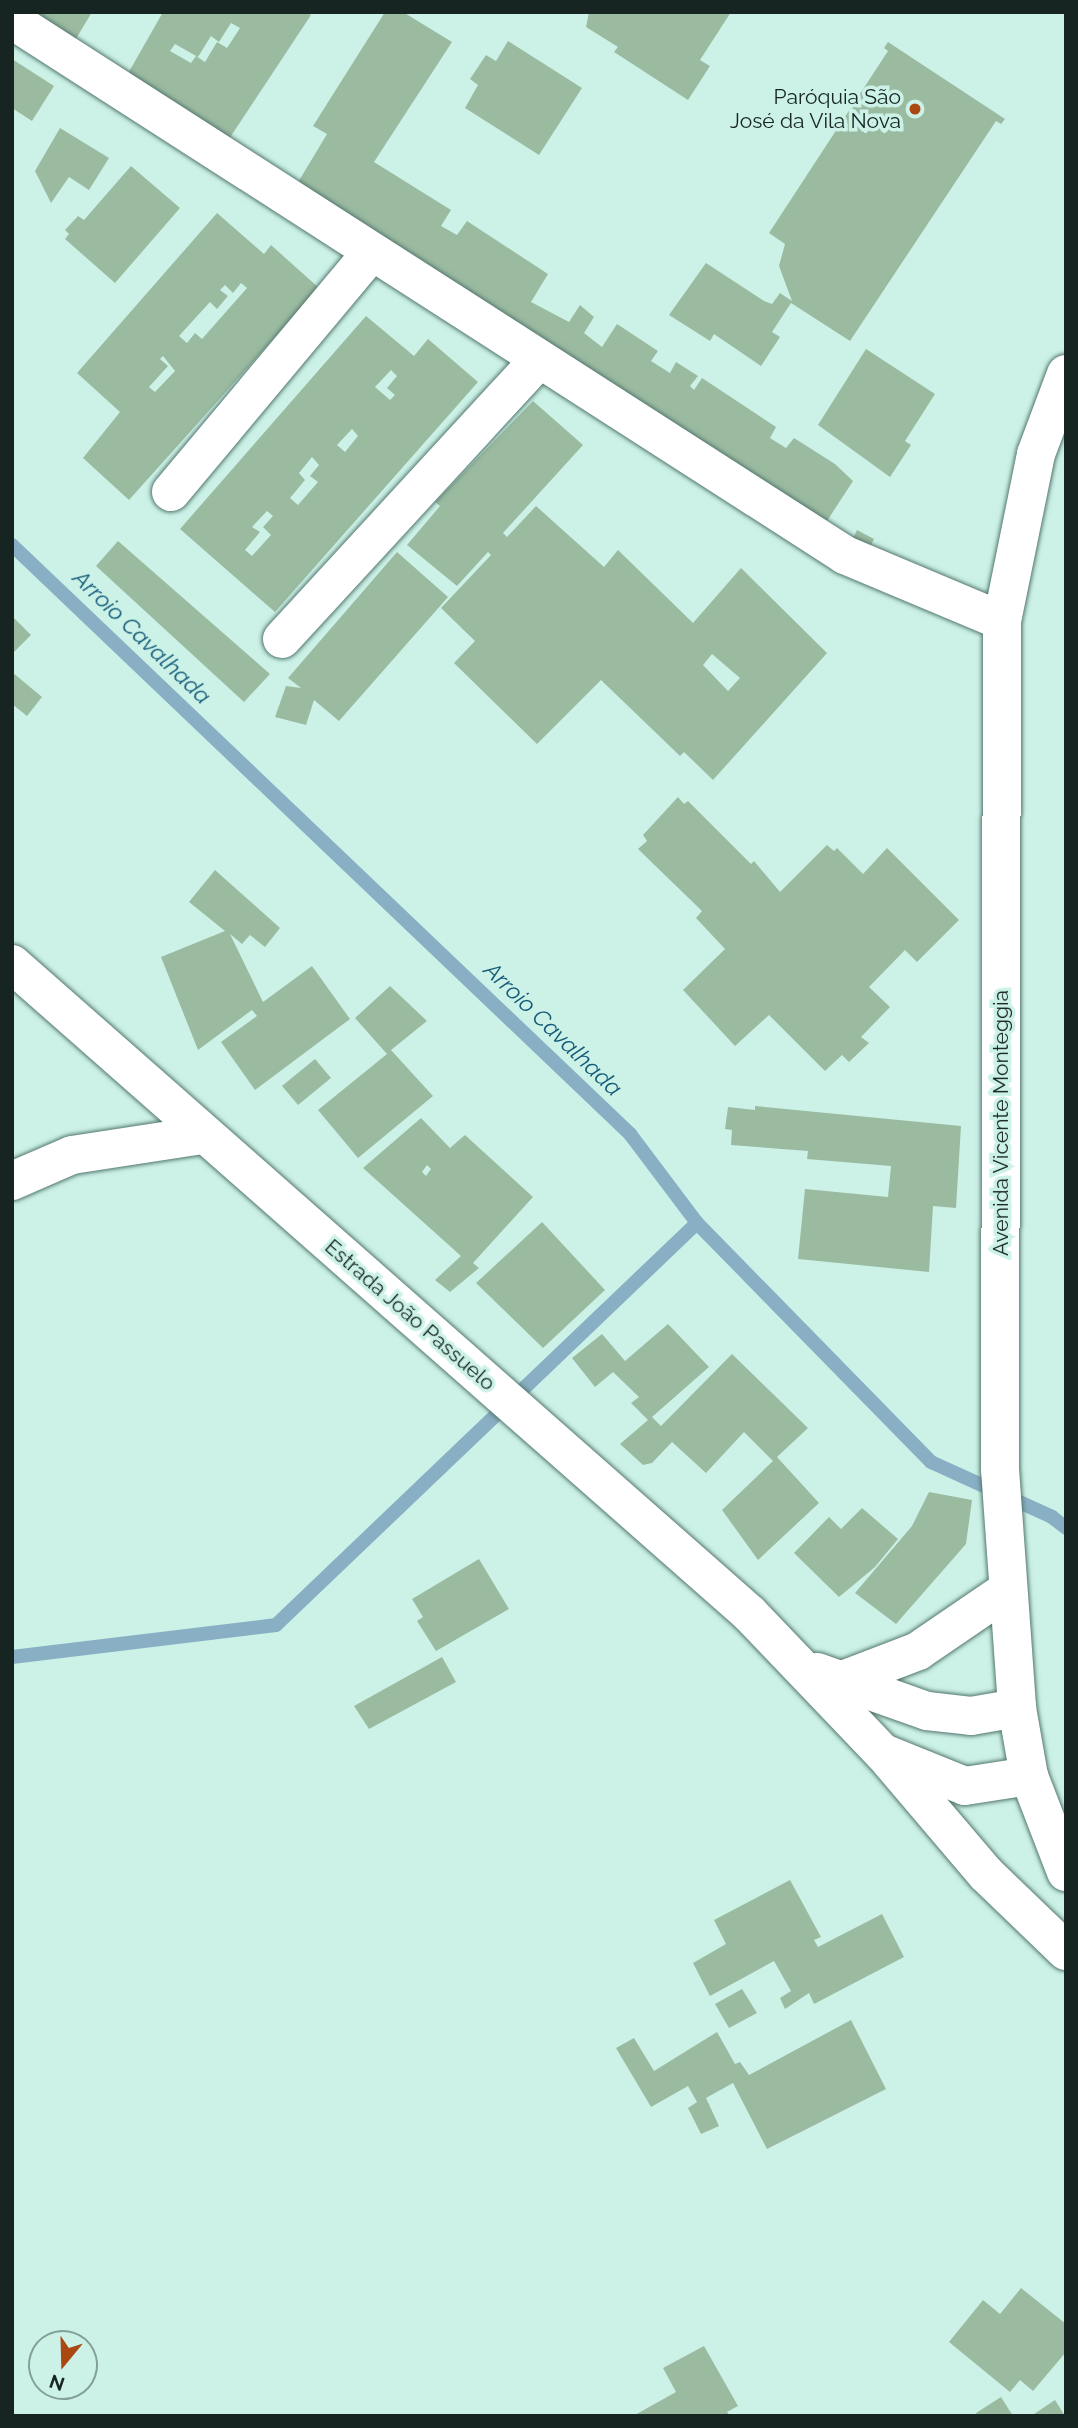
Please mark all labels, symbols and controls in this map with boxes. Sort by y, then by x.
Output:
place label: Paróquia São José da Vila Nova [729,84,901,134]
marker: Paróquia São José da Vila Nova [907,101,923,117]
water label: Arroio Cavalhada [67,564,217,710]
water label: Arroio Cavalhada [478,956,628,1102]
street label: Avenida Vicente Monteggia [988,990,1014,1256]
street label: Estrada João Passuelo [319,1234,501,1396]
north arrow [28,2330,98,2400]
text: N [46,2370,67,2396]

